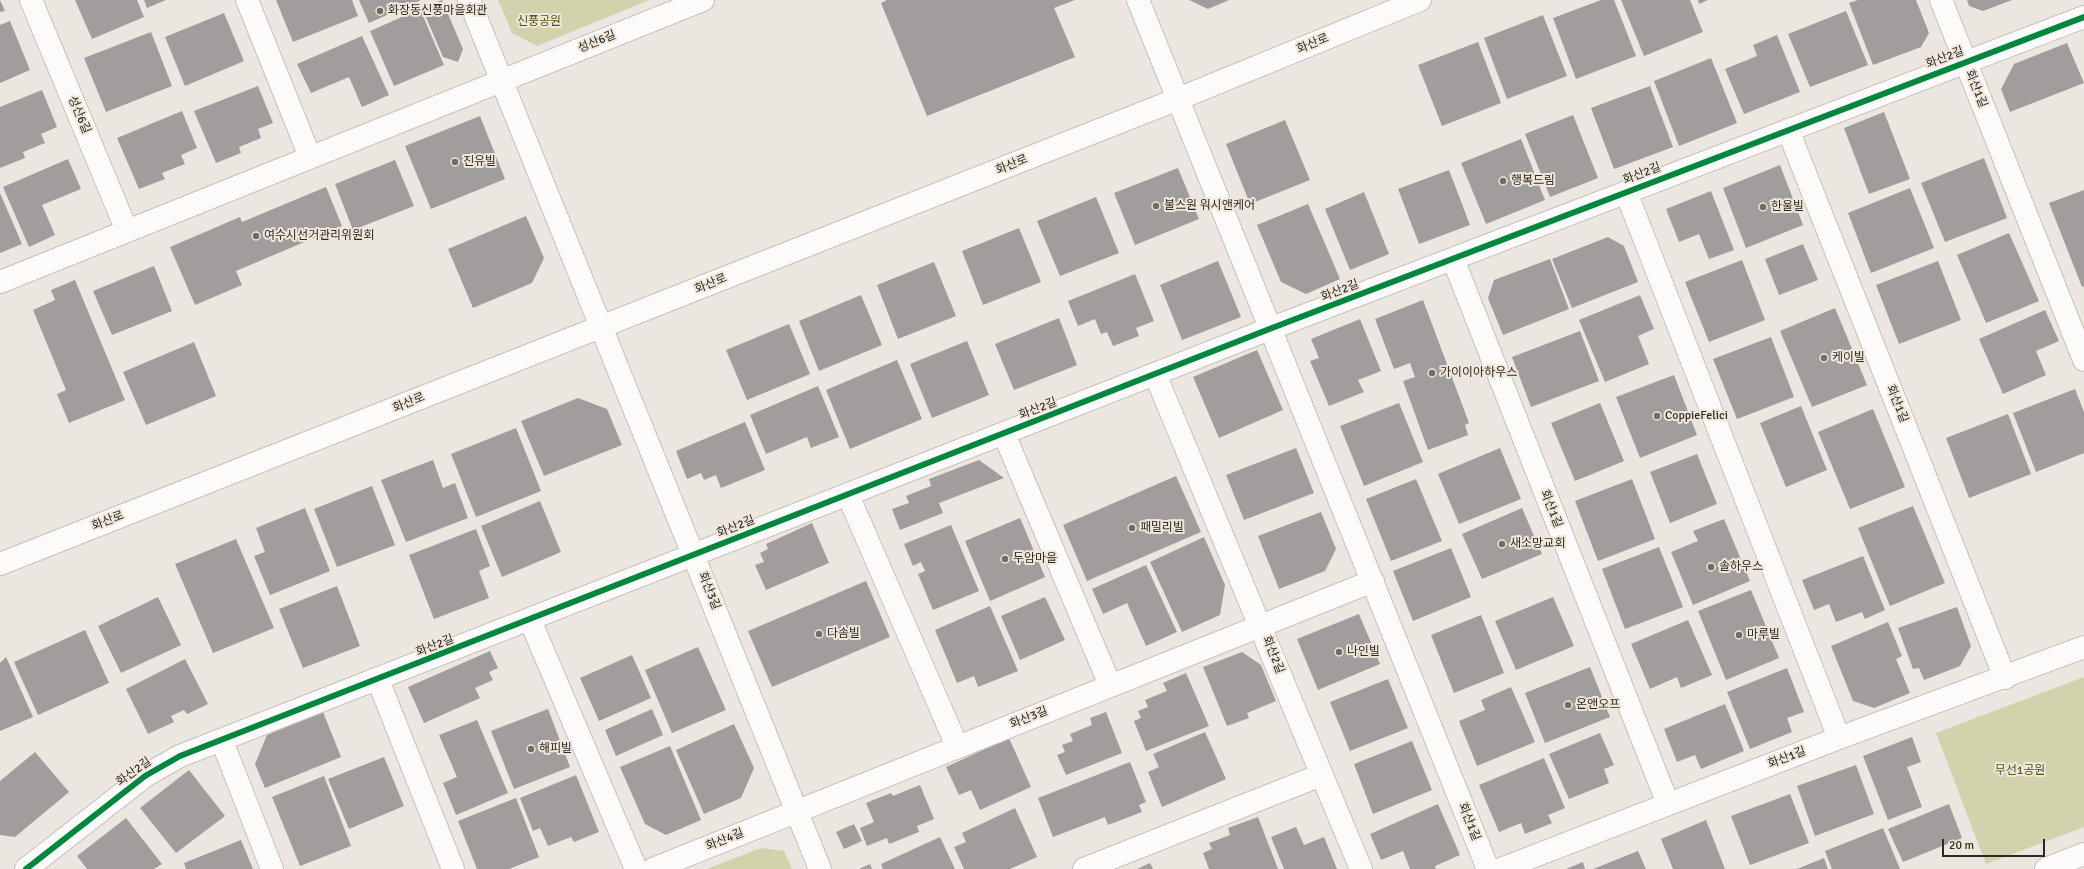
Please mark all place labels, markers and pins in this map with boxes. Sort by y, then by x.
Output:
place label: 화장동신풍마을회관 [388,4,487,18]
marker: 화장동신풍마을회관 [375,6,385,16]
place label: 진유빌 [463,155,496,169]
marker: 진유빌 [450,157,460,167]
place label: 행복드림 [1511,174,1555,188]
marker: 행복드림 [1498,176,1508,186]
place label: 불스원 워시앤케어 [1164,199,1255,213]
place label: 한울빌 [1771,200,1804,214]
marker: 불스원 워시앤케어 [1151,201,1161,211]
marker: 한울빌 [1758,202,1768,212]
place label: 여수시선거관리위원회 [264,229,374,243]
marker: 여수시선거관리위원회 [251,231,261,241]
place label: 케이빌 [1832,351,1865,365]
marker: 케이빌 [1819,353,1829,363]
place label: 가이이아하우스 [1440,366,1517,380]
marker: 가이이아하우스 [1427,368,1437,378]
place label: CoppieFelici [1665,409,1728,423]
marker: CoppieFelici [1652,411,1662,421]
place label: 패밀리빌 [1140,521,1184,535]
marker: 패밀리빌 [1127,523,1137,533]
place label: 새소망교회 [1510,537,1565,551]
marker: 새소망교회 [1497,539,1507,549]
place label: 두암마을 [1013,552,1057,566]
marker: 두암마을 [1000,554,1010,564]
place label: 솔하우스 [1719,560,1763,574]
marker: 솔하우스 [1706,562,1716,572]
place label: 다솜빌 [827,627,860,641]
place label: 마루빌 [1747,628,1780,642]
marker: 다솜빌 [814,629,824,639]
marker: 마루빌 [1734,630,1744,640]
place label: 나인빌 [1347,645,1380,659]
marker: 나인빌 [1334,647,1344,657]
place label: 온앤오프 [1576,698,1620,712]
marker: 온앤오프 [1563,700,1573,710]
place label: 해피빌 [539,742,572,756]
marker: 해피빌 [526,744,536,754]

